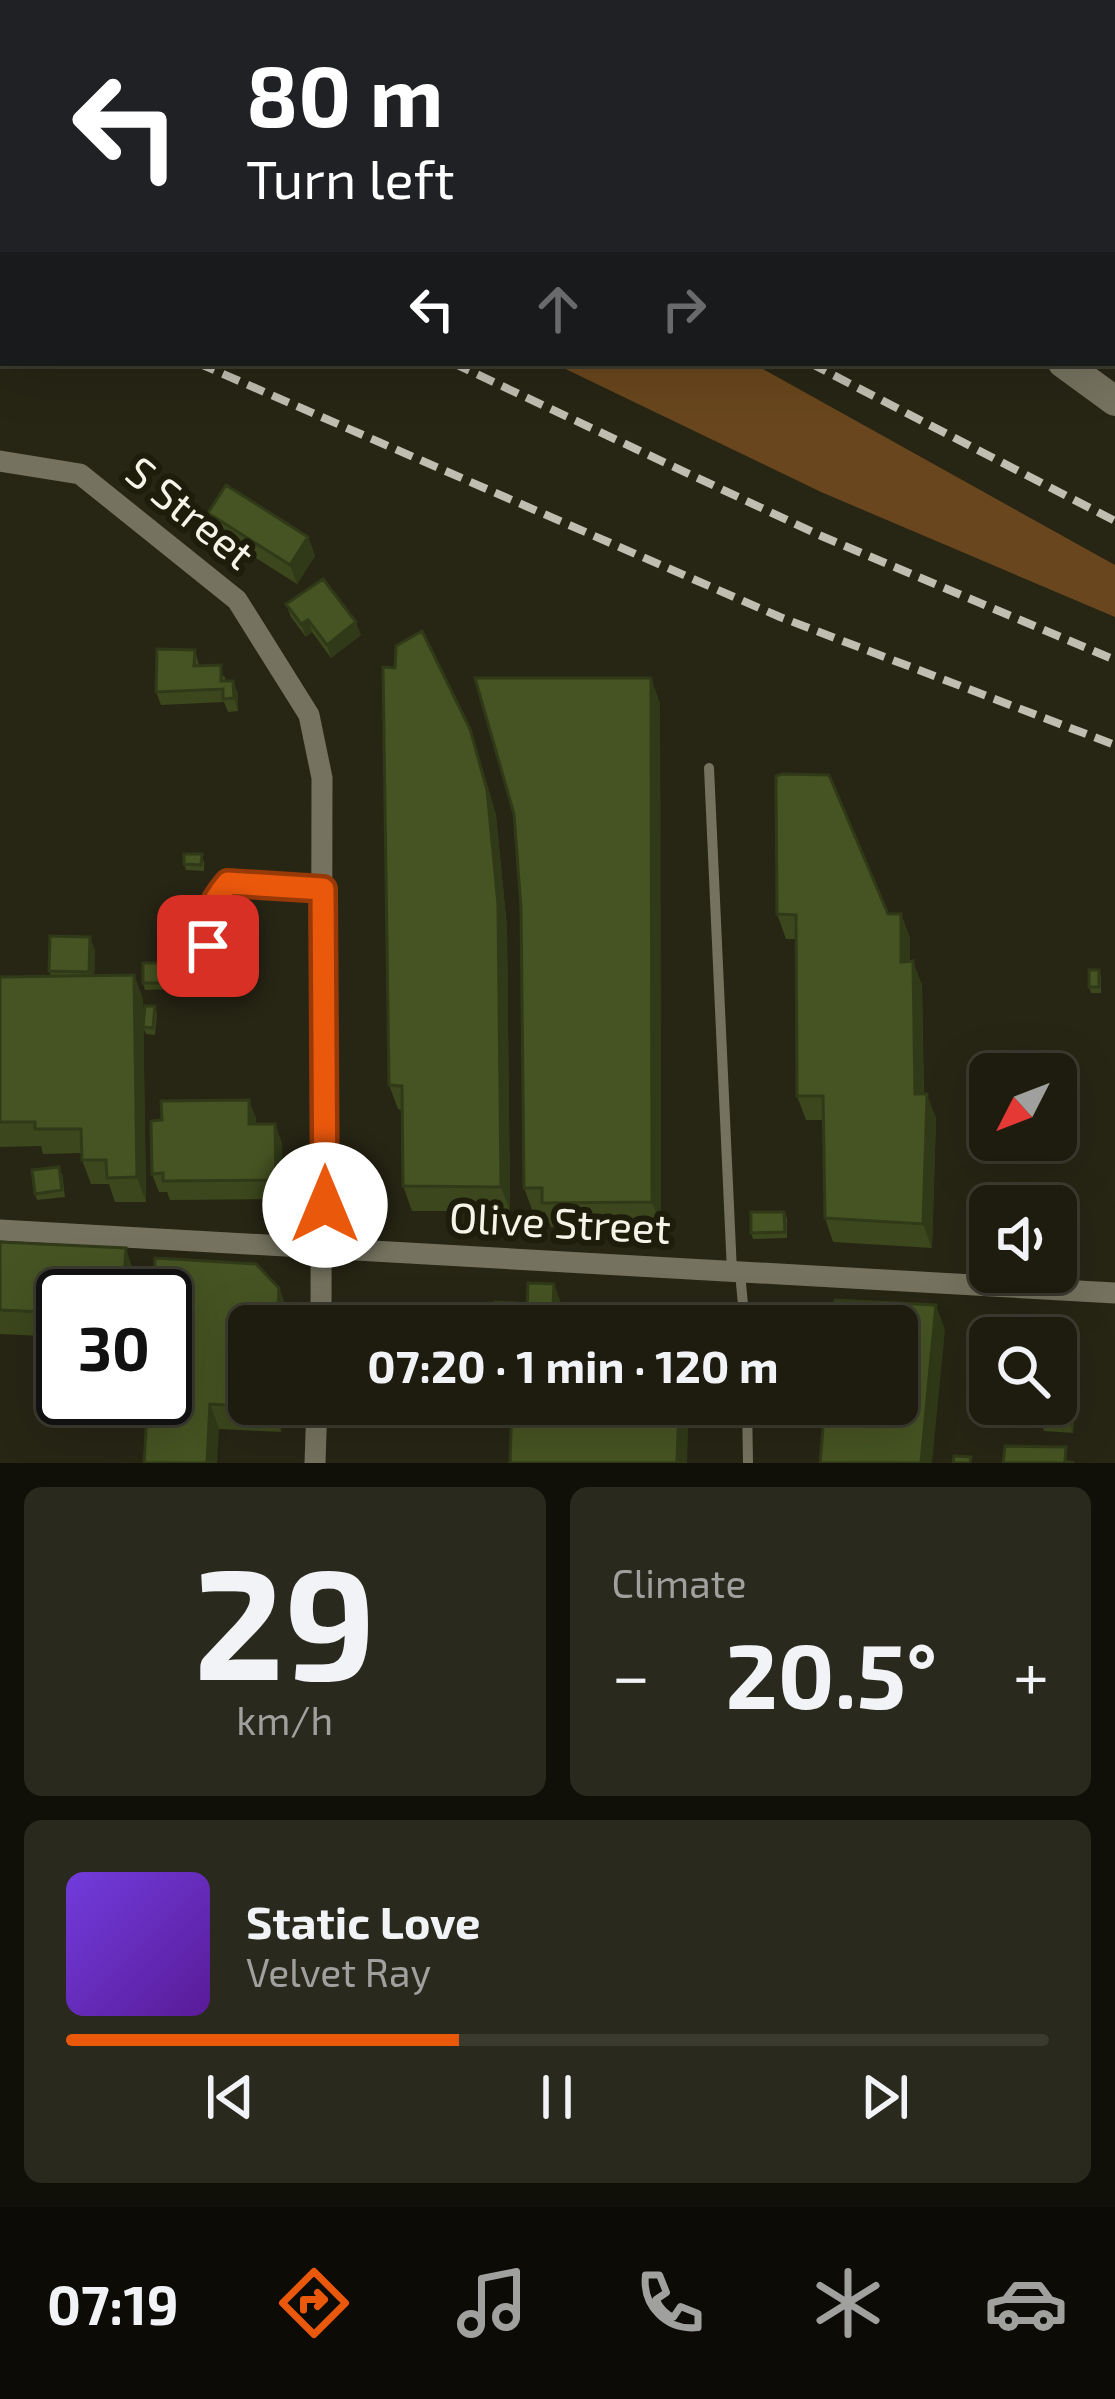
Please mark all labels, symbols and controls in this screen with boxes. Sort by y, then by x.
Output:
text: 80 m [246,43,443,144]
icon: left [48,48,204,204]
text: Turn left [246,145,455,210]
icon: left [399,276,465,342]
icon: ahead [525,276,591,342]
icon: right [651,276,717,342]
street label: S Street [117,445,265,578]
pin [157,895,259,997]
icon: arrive [175,913,241,979]
north arrow [969,1053,1077,1161]
map controls [969,1053,1077,1425]
position arrow [262,1142,388,1268]
button: sound [969,1185,1077,1293]
street label: Olive Street [448,1190,672,1252]
speed limit sign: 30 [36,1269,192,1425]
button: search [969,1317,1077,1425]
text: 07:20 · 1 min · 120 m [367,1338,779,1392]
text: 29 [193,1524,376,1711]
text: Climate [612,1559,746,1606]
text: 20.5° [726,1619,937,1727]
text: − [612,1634,650,1713]
text: + [1013,1634,1049,1713]
text: km/h [236,1696,333,1743]
text: Static Love [246,1894,481,1948]
text: Velvet Ray [246,1948,431,1995]
icon: previous [197,2064,263,2130]
icon: pause [524,2064,590,2130]
icon: next [852,2064,918,2130]
icon: directions [272,2261,356,2345]
icon: music [450,2261,534,2345]
icon: phone [628,2261,712,2345]
icon: climate [806,2261,890,2345]
icon: car [984,2261,1068,2345]
text: 07:19 [47,2271,179,2336]

